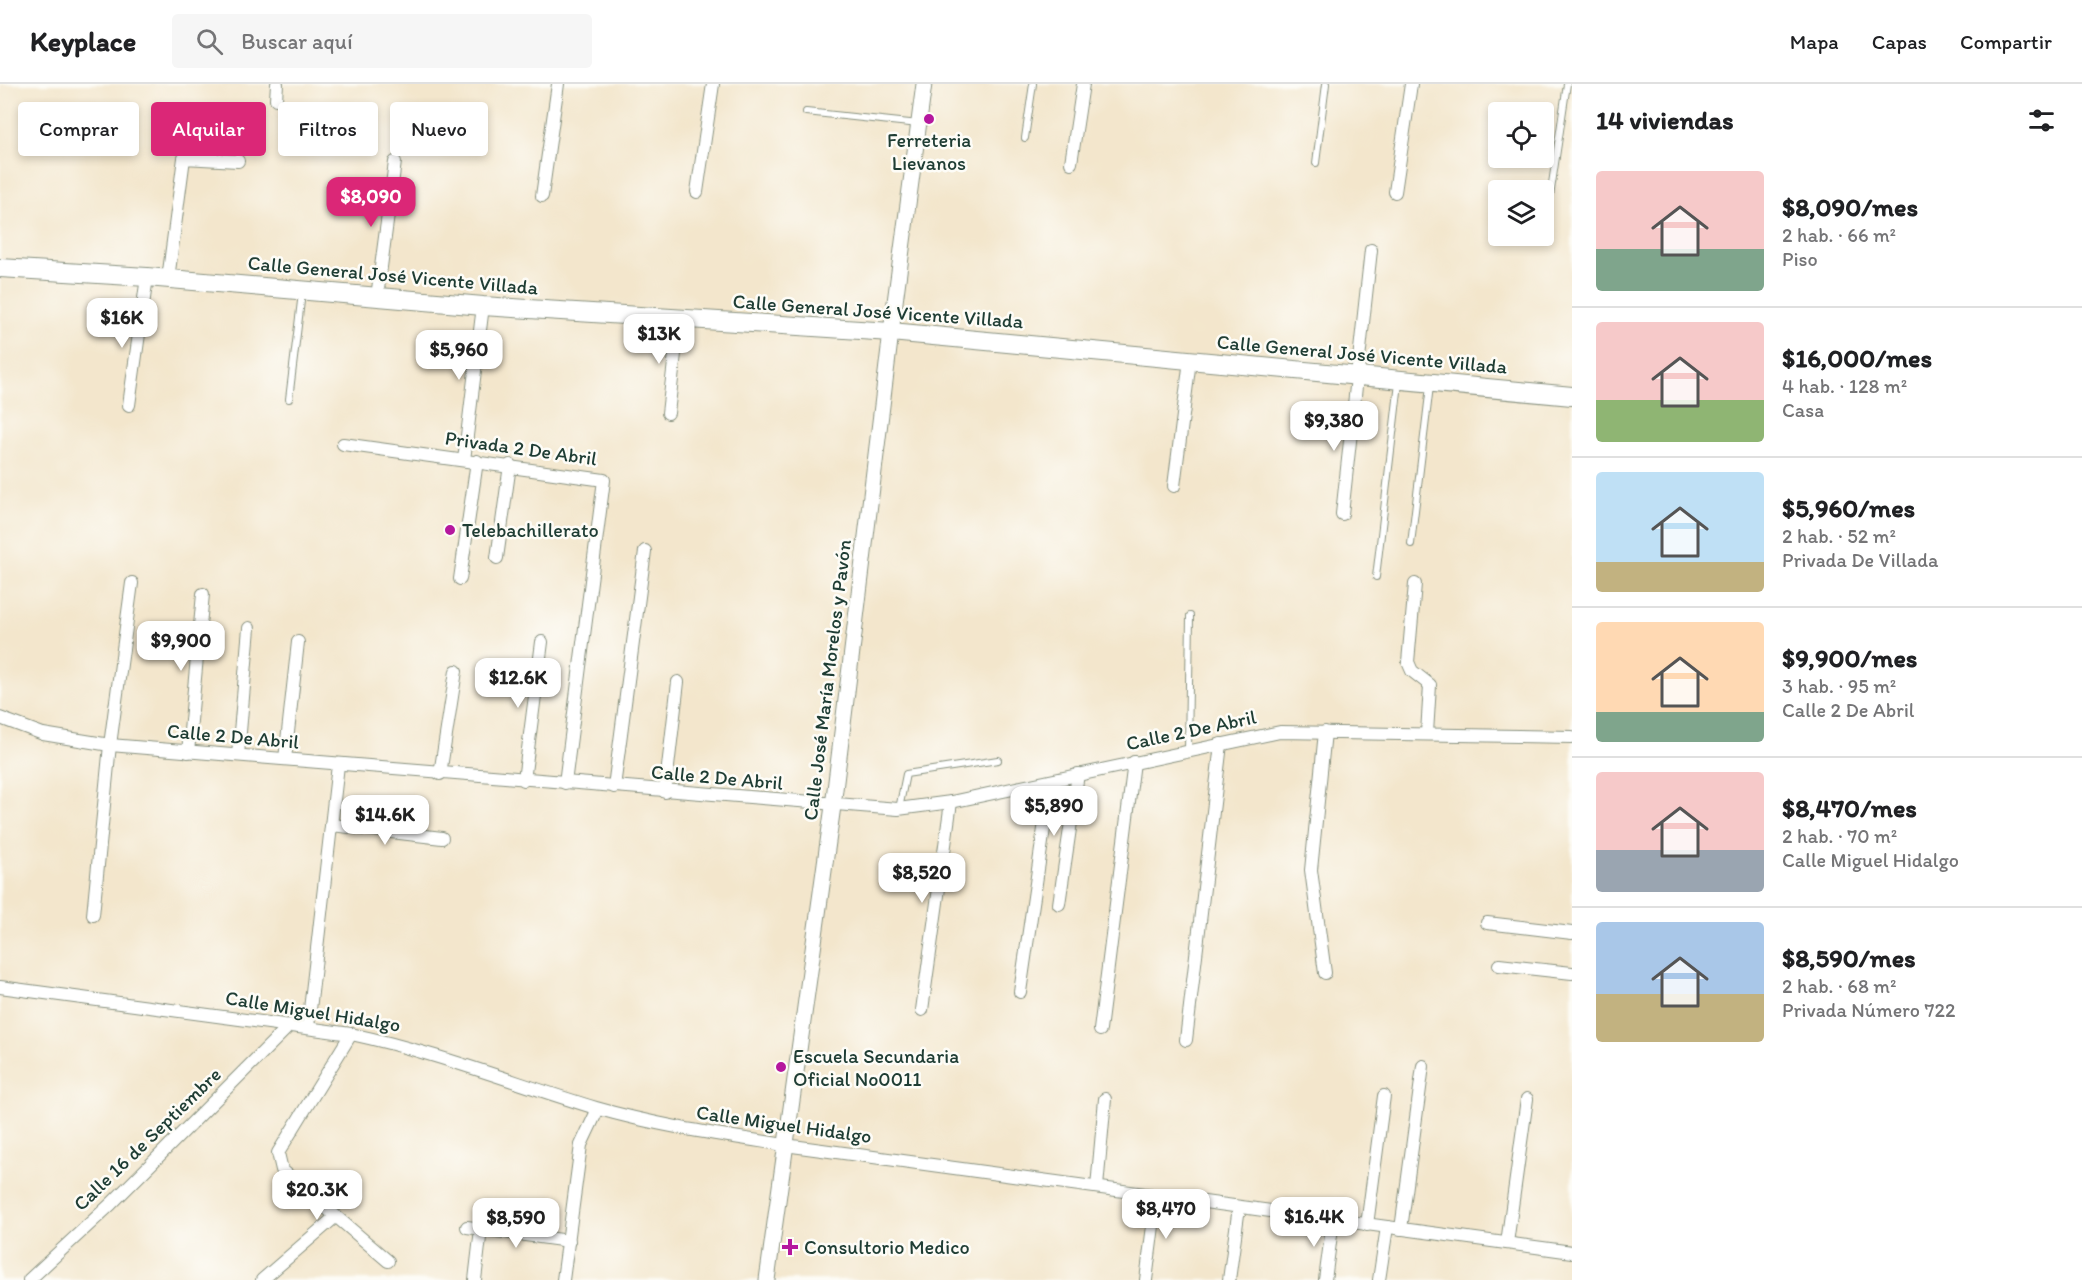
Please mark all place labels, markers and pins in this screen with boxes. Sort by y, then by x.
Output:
marker: Ferreteria Lievanos [922,112,936,126]
place label: Ferreteria Lievanos [887,128,971,175]
pin: $8,090 [322,177,420,228]
pin: $16K [86,298,158,349]
pin: $13K [623,314,695,365]
pin: $5,960 [410,330,508,381]
pin: $9,380 [1285,401,1383,452]
place label: Telebachillerato [462,518,599,542]
marker: Telebachillerato [443,523,457,537]
pin: $9,900 [132,621,230,672]
pin: $12.6K [469,658,567,709]
pin: $5,890 [1005,786,1103,837]
pin: $14.6K [336,795,434,846]
pin: $8,520 [873,853,971,904]
place label: Escuela Secundaria Oficial No0011 [793,1044,959,1091]
marker: Escuela Secundaria Oficial No0011 [774,1060,788,1074]
pin: $20.3K [268,1170,366,1221]
pin: $8,470 [1117,1189,1215,1240]
pin: $16.4K [1265,1197,1363,1248]
pin: $8,590 [467,1198,565,1249]
place label: Consultorio Medico [804,1235,970,1259]
marker: Consultorio Medico [781,1238,799,1256]

